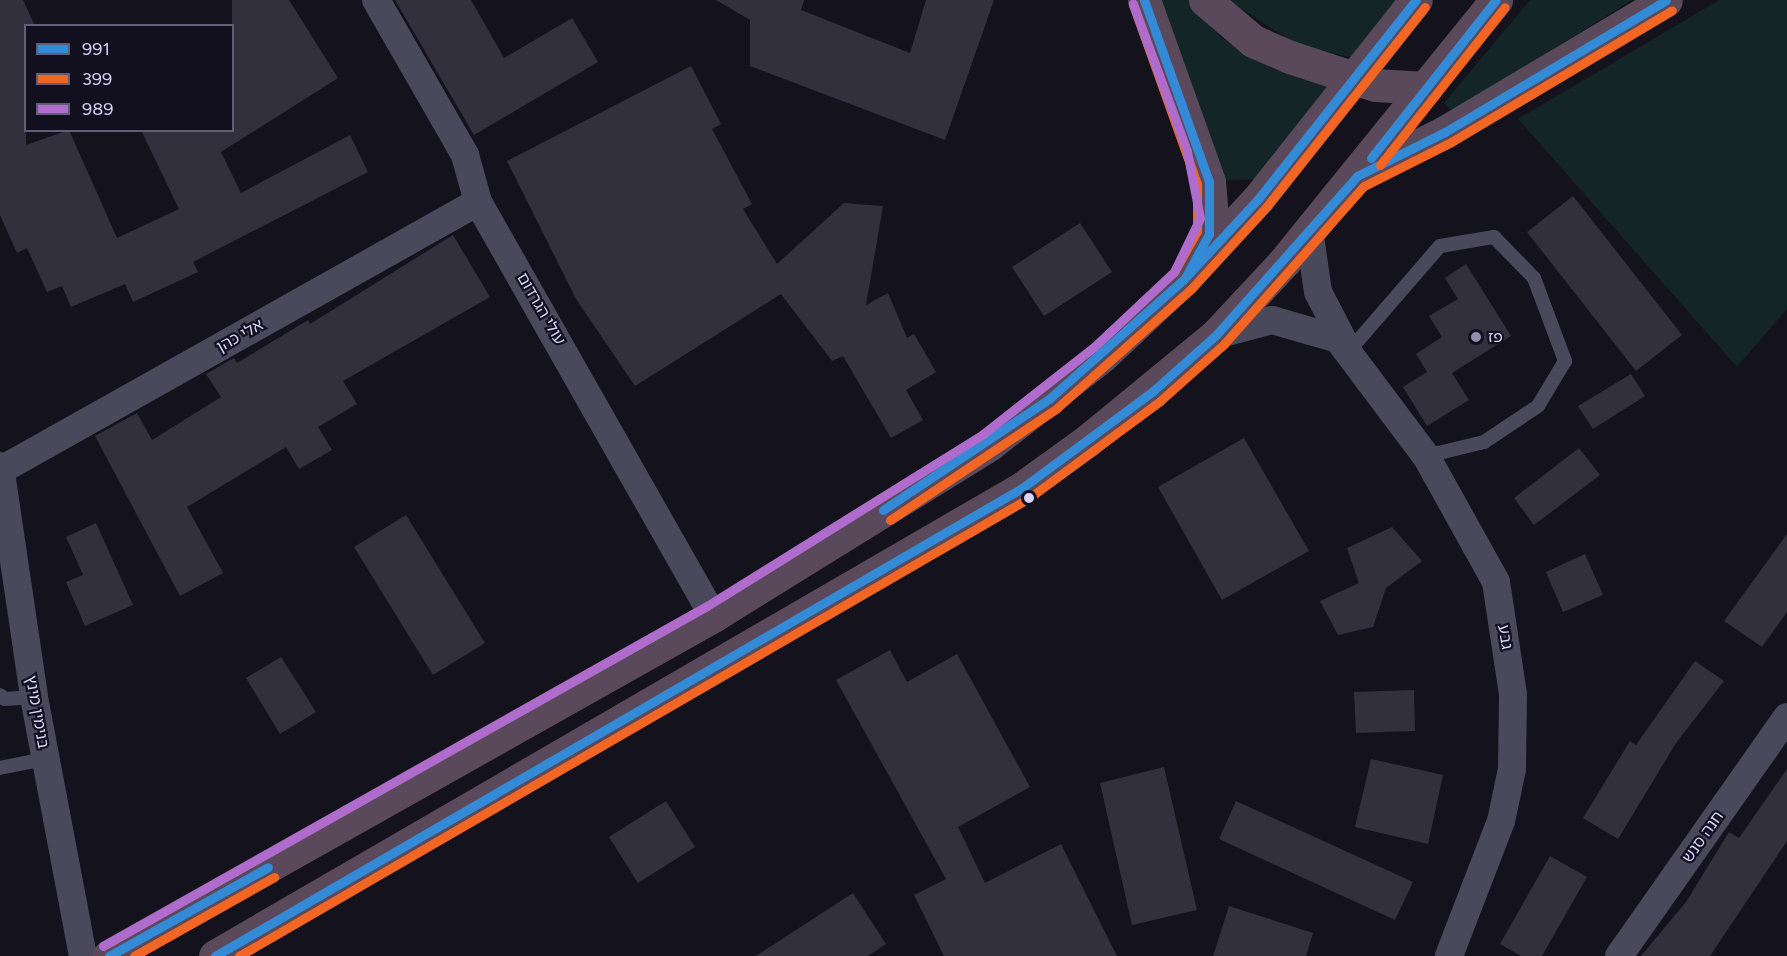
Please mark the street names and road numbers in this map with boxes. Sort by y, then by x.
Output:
street label: עולי הגרדום [513,270,569,348]
street label: אלי כהן [213,315,267,357]
street label: גבע [1494,623,1516,651]
street label: בנימין מינץ [21,674,53,750]
street label: חנה סנש [1678,807,1728,867]

